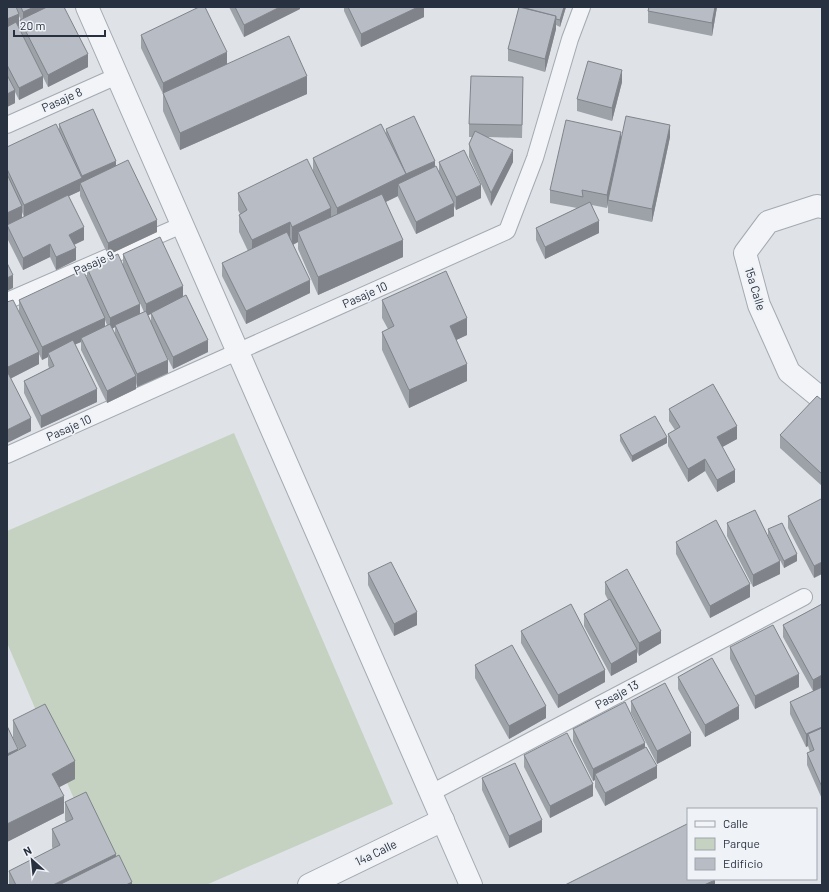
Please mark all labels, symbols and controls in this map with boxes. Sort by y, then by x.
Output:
scale bar [14,12,105,38]
text: 20 m [20,18,46,32]
street label: Pasaje 8 [39,84,84,114]
street label: Pasaje 9 [71,247,116,277]
street label: 15a Calle [743,266,769,312]
street label: Pasaje 10 [340,278,389,310]
street label: Pasaje 10 [44,411,93,443]
street label: Pasaje 13 [592,677,641,711]
legend [687,808,817,880]
text: Calle [723,816,748,830]
street label: 14a Calle [352,836,399,868]
text: Parque [723,836,760,850]
north arrow [12,840,52,880]
text: N [21,843,33,858]
text: Edificio [723,856,763,870]

